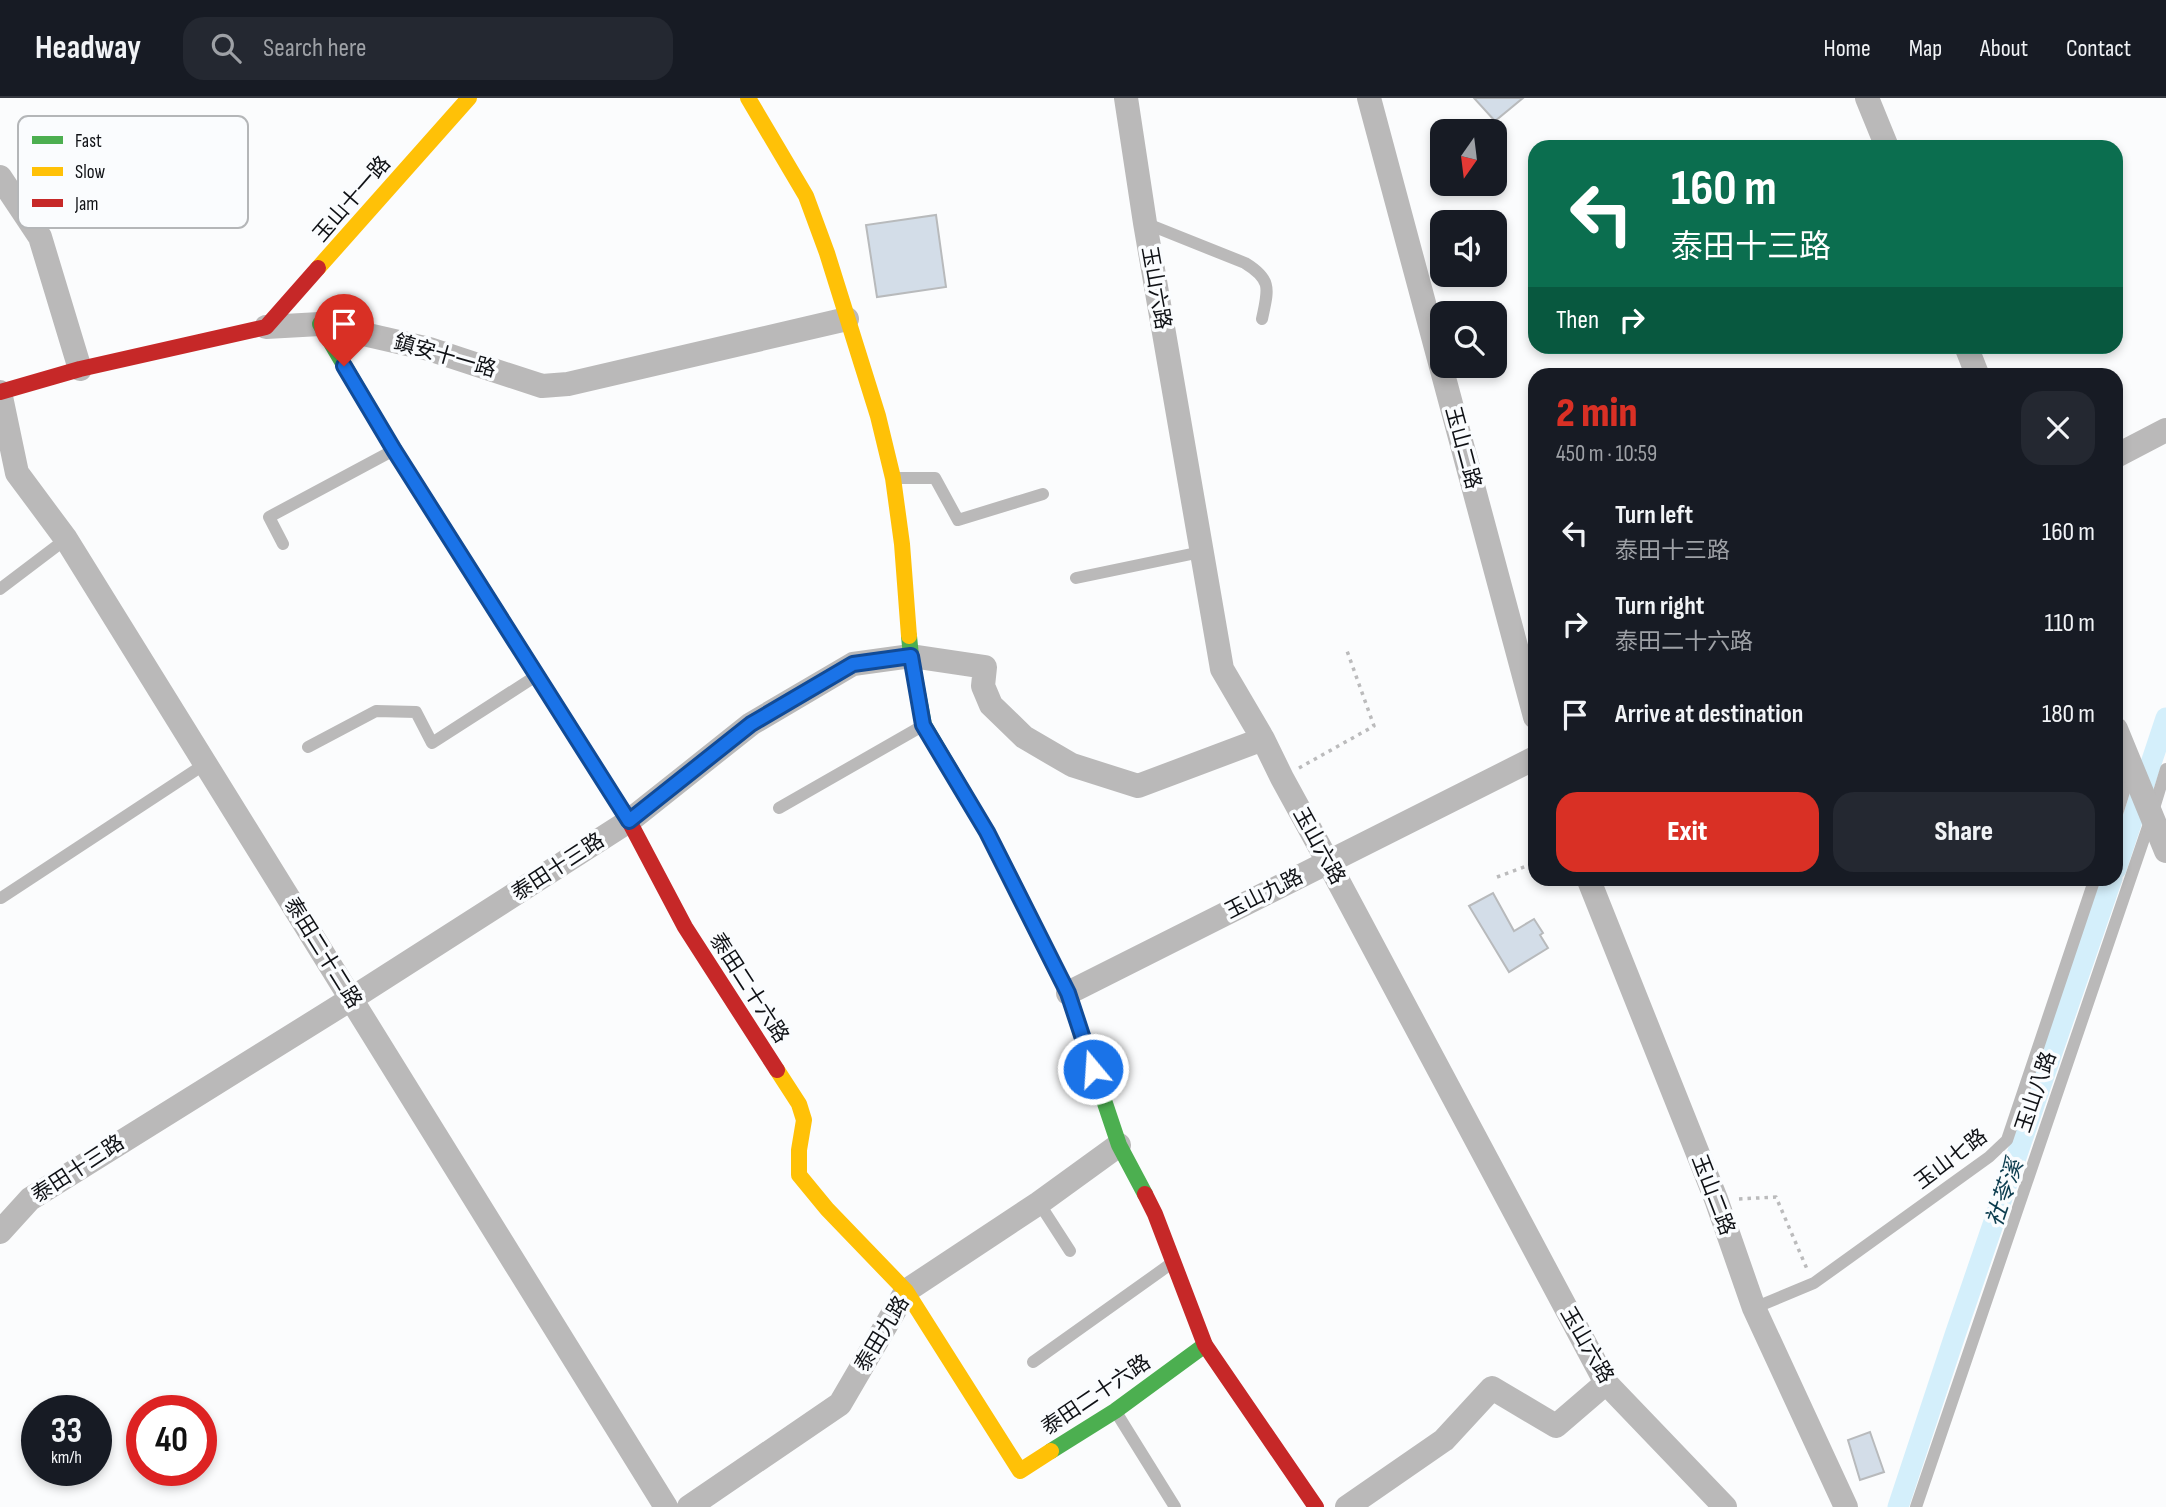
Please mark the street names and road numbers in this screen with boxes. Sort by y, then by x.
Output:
street label: 玉山十一路 [308,151,396,247]
street label: 玉山六路 [1136,244,1176,332]
street label: 鎮安十一路 [391,330,499,382]
street label: 玉山二路 [1440,404,1486,492]
street label: 玉山六路 [1288,803,1350,889]
street label: 泰田十三路 [507,828,609,906]
street label: 玉山九路 [1221,864,1307,924]
street label: 泰田二十二路 [279,893,367,1013]
street label: 泰田二十六路 [704,928,794,1048]
street label: 玉山八路 [2011,1048,2061,1136]
street label: 玉山七路 [1910,1124,1992,1194]
street label: 泰田十三路 [27,1130,129,1208]
street label: 玉山二路 [1686,1151,1740,1239]
street label: 泰田九路 [850,1292,914,1376]
street label: 玉山六路 [1555,1302,1619,1388]
street label: 泰田二十六路 [1037,1349,1155,1441]

